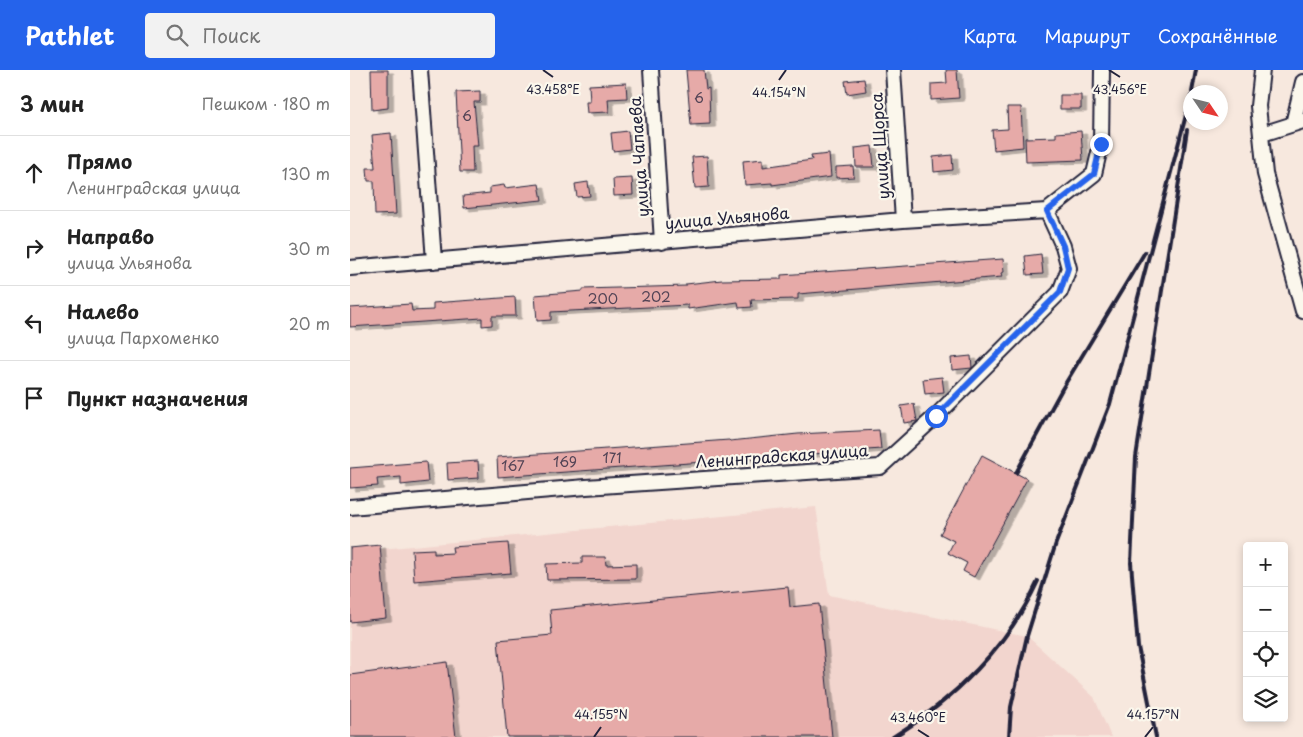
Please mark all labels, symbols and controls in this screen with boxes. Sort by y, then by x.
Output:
search box [145,13,495,58]
text: Pathlet [25,17,115,53]
icon: search [163,21,191,49]
text: Поиск [203,21,260,49]
text: Карта [964,22,1016,49]
text: Маршрут [1044,22,1130,49]
text: Сохранённые [1158,22,1278,49]
text: 43.458°E [526,80,580,98]
text: 43.456°E [1093,80,1147,98]
text: 44.154°N [752,83,806,101]
north arrow [1183,85,1228,130]
text: 3 мин [20,87,84,119]
house number: 6 [694,87,704,108]
text: Пешком · 180 m [202,91,330,115]
street label: улица Щорса [863,92,895,200]
street label: улица Чапаева [622,96,654,218]
house number: 6 [462,105,472,126]
route end [1090,133,1113,156]
text: Прямо [67,147,132,175]
icon: ahead [20,159,48,187]
text: 130 m [282,161,330,185]
text: Ленинградская улица [67,175,240,199]
street label: улица Ульянова [664,200,790,234]
text: Направо [67,222,154,250]
icon: right [20,234,48,262]
text: 30 m [288,236,330,260]
text: улица Ульянова [67,250,192,274]
house number: 202 [641,286,671,307]
house number: 200 [588,288,618,309]
text: Налево [67,297,139,325]
icon: left [20,309,48,337]
text: 20 m [289,311,330,335]
text: улица Пархоменко [67,325,219,349]
icon: arrive [20,384,48,412]
text: Пункт назначения [67,384,248,412]
route start [925,405,948,428]
street label: Ленинградская улица [695,437,869,473]
house number: 171 [602,447,622,468]
house number: 169 [553,451,577,472]
house number: 167 [501,455,525,476]
map controls [1243,542,1288,722]
button: + [1243,542,1288,587]
button: − [1243,587,1288,632]
button: locate [1243,632,1288,677]
button: layers [1243,677,1288,722]
text: 44.155°N [574,705,628,723]
text: 44.157°N [1127,705,1179,723]
text: 43.460°E [890,708,946,726]

